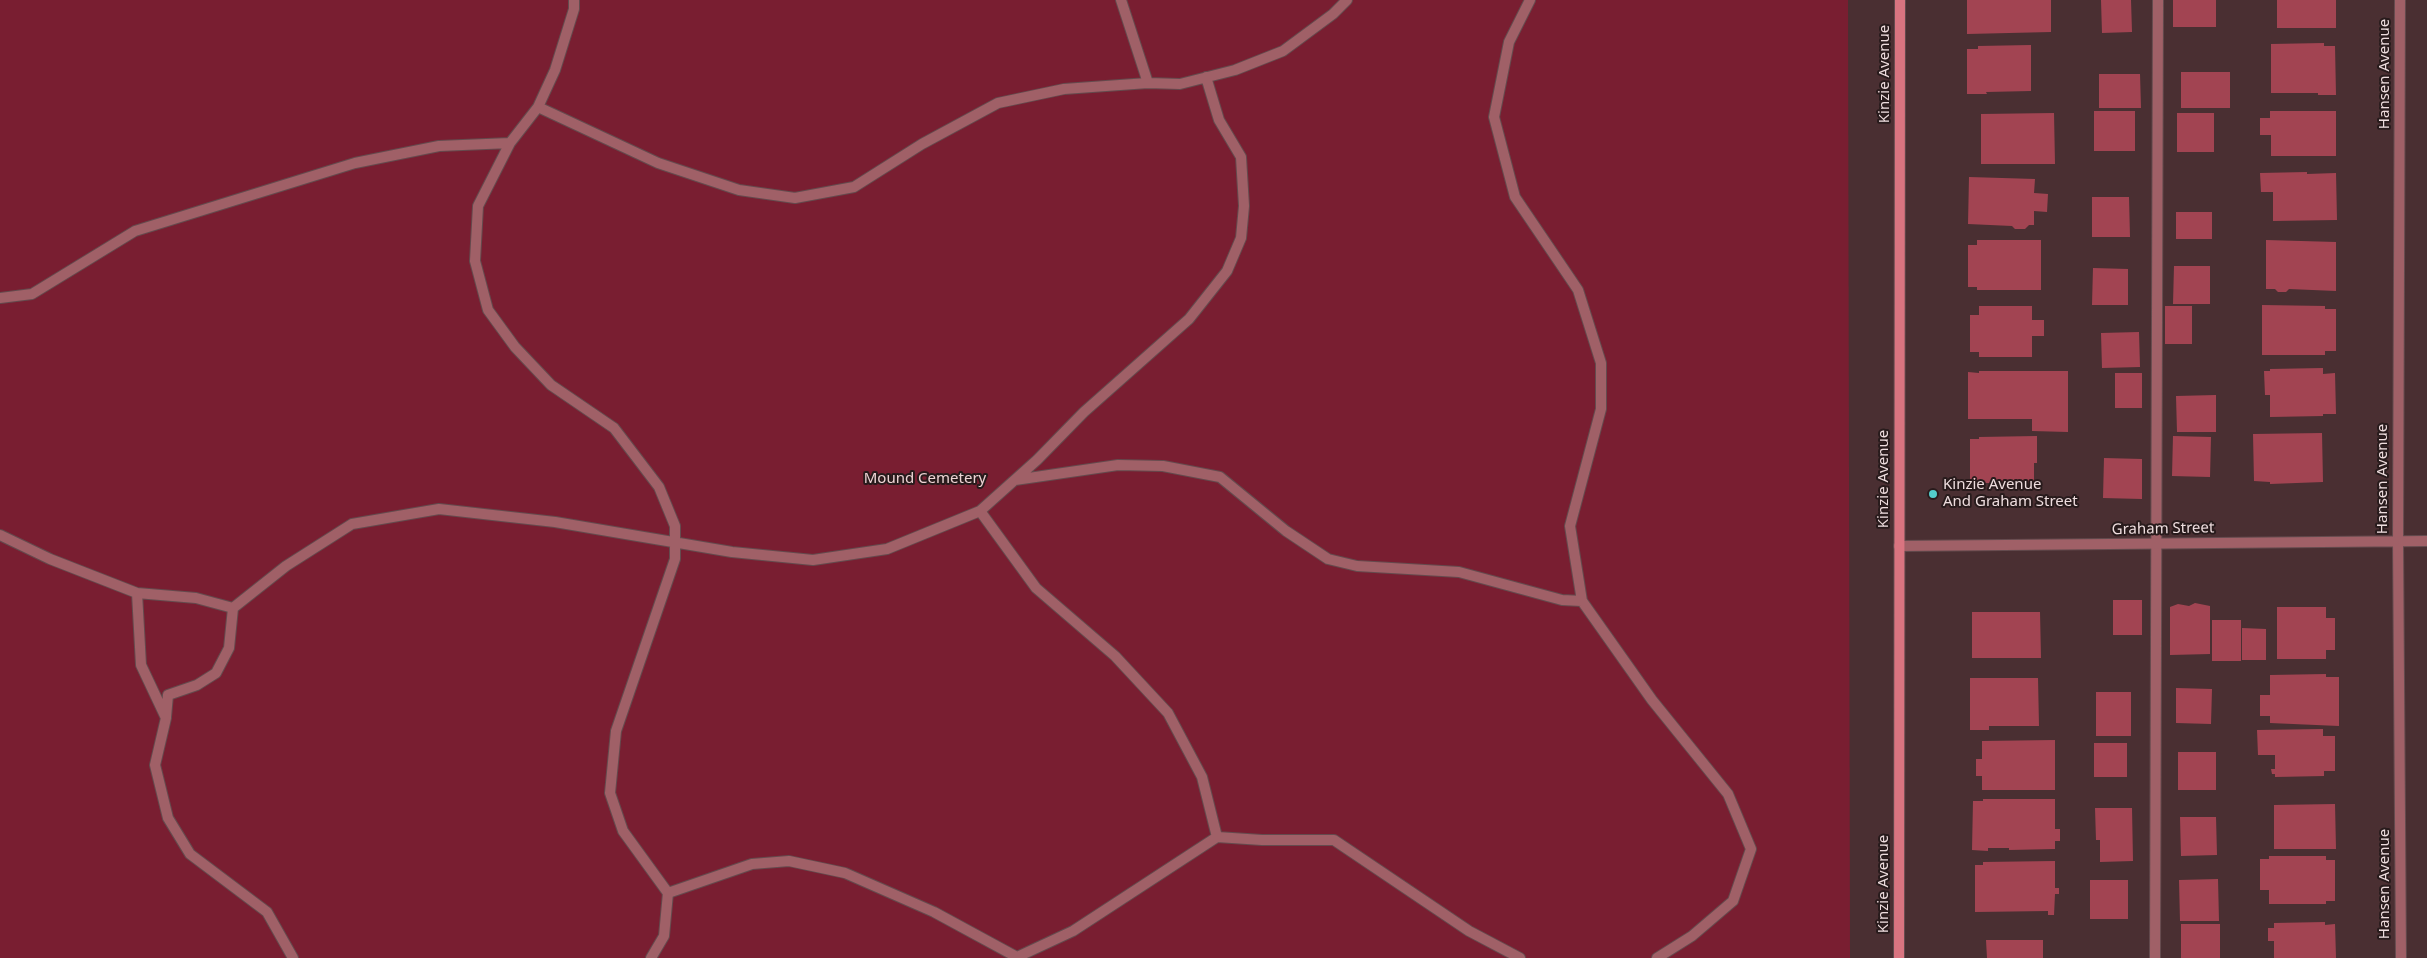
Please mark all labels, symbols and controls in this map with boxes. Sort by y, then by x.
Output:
street label: Hansen Avenue [2376,19,2394,129]
street label: Kinzie Avenue [1876,25,1894,123]
street label: Hansen Avenue [2374,424,2392,534]
street label: Kinzie Avenue [1875,430,1893,528]
park label: Mound Cemetery [864,470,986,488]
place label: Kinzie Avenue And Graham Street [1943,476,2078,511]
marker: Kinzie Avenue And Graham Street [1927,488,1939,500]
street label: Graham Street [2111,519,2215,539]
street label: Hansen Avenue [2376,829,2394,939]
street label: Kinzie Avenue [1875,835,1893,933]

